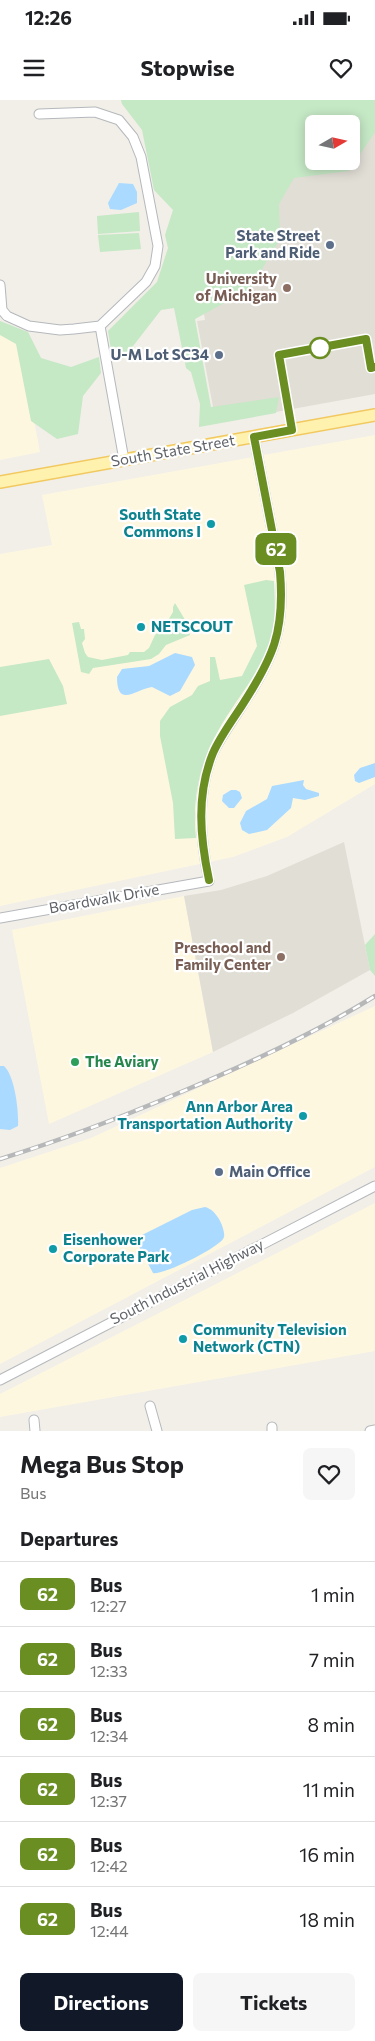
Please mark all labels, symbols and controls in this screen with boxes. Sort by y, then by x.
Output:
text: 12:26 [25,6,72,29]
icon: menu [20,54,48,82]
text: Stopwise [140,54,235,81]
icon: heart [327,54,355,82]
north arrow [305,115,360,170]
map controls [305,115,360,170]
place label: State Street Park and Ride [225,226,320,261]
marker: State Street Park and Ride [324,239,336,251]
place label: University of Michigan [196,269,278,304]
marker: University of Michigan [281,282,293,294]
unlabelled marker [309,337,331,359]
place label: U-M Lot SC34 [110,345,209,363]
marker: U-M Lot SC34 [213,349,225,361]
street label: South State Street [109,430,236,470]
place label: South State Commons I [119,505,201,540]
marker: South State Commons I [205,518,217,530]
line badge: 62 [254,533,298,565]
text: 62 [265,538,287,560]
place label: NETSCOUT [151,617,233,635]
marker: NETSCOUT [135,621,147,633]
street label: Boardwalk Drive [47,879,160,917]
place label: Preschool and Family Center [174,938,271,973]
marker: Preschool and Family Center [275,951,287,963]
place label: The Aviary [85,1052,160,1070]
marker: The Aviary [69,1056,81,1068]
place label: Ann Arbor Area Transportation Authority [117,1097,294,1132]
marker: Ann Arbor Area Transportation Authority [297,1110,309,1122]
place label: Main Office [229,1162,310,1180]
marker: Main Office [213,1166,225,1178]
place label: Eisenhower Corporate Park [63,1230,170,1265]
street label: South Industrial Highway [107,1234,267,1328]
marker: Eisenhower Corporate Park [47,1243,59,1255]
place label: Community Television Network (CTN) [193,1320,347,1355]
marker: Community Television Network (CTN) [177,1333,189,1345]
button: heart [303,1448,355,1500]
text: Mega Bus Stop [20,1449,184,1478]
text: Bus [20,1483,47,1502]
text: Departures [20,1527,118,1550]
text: Bus [90,1573,122,1596]
text: 62 [37,1583,58,1605]
text: 1 min [311,1583,355,1606]
text: 12:27 [90,1596,127,1615]
text: Bus [90,1638,122,1661]
text: 62 [37,1648,58,1670]
text: 7 min [309,1648,355,1671]
text: 12:33 [90,1661,128,1680]
text: Bus [90,1703,122,1726]
text: 62 [37,1713,58,1735]
text: 8 min [307,1713,355,1736]
text: 12:34 [90,1726,128,1745]
text: Bus [90,1768,122,1791]
text: 62 [37,1778,58,1800]
text: 11 min [303,1778,355,1801]
text: 12:37 [90,1791,127,1810]
text: Bus [90,1833,122,1856]
text: 62 [37,1843,58,1865]
text: 16 min [299,1843,355,1866]
text: 12:42 [90,1856,128,1875]
text: Bus [90,1898,122,1921]
text: 62 [37,1908,58,1930]
text: 18 min [299,1908,355,1931]
text: 12:44 [90,1921,129,1940]
button: Directions [20,1973,183,2031]
button: Tickets [193,1973,355,2031]

